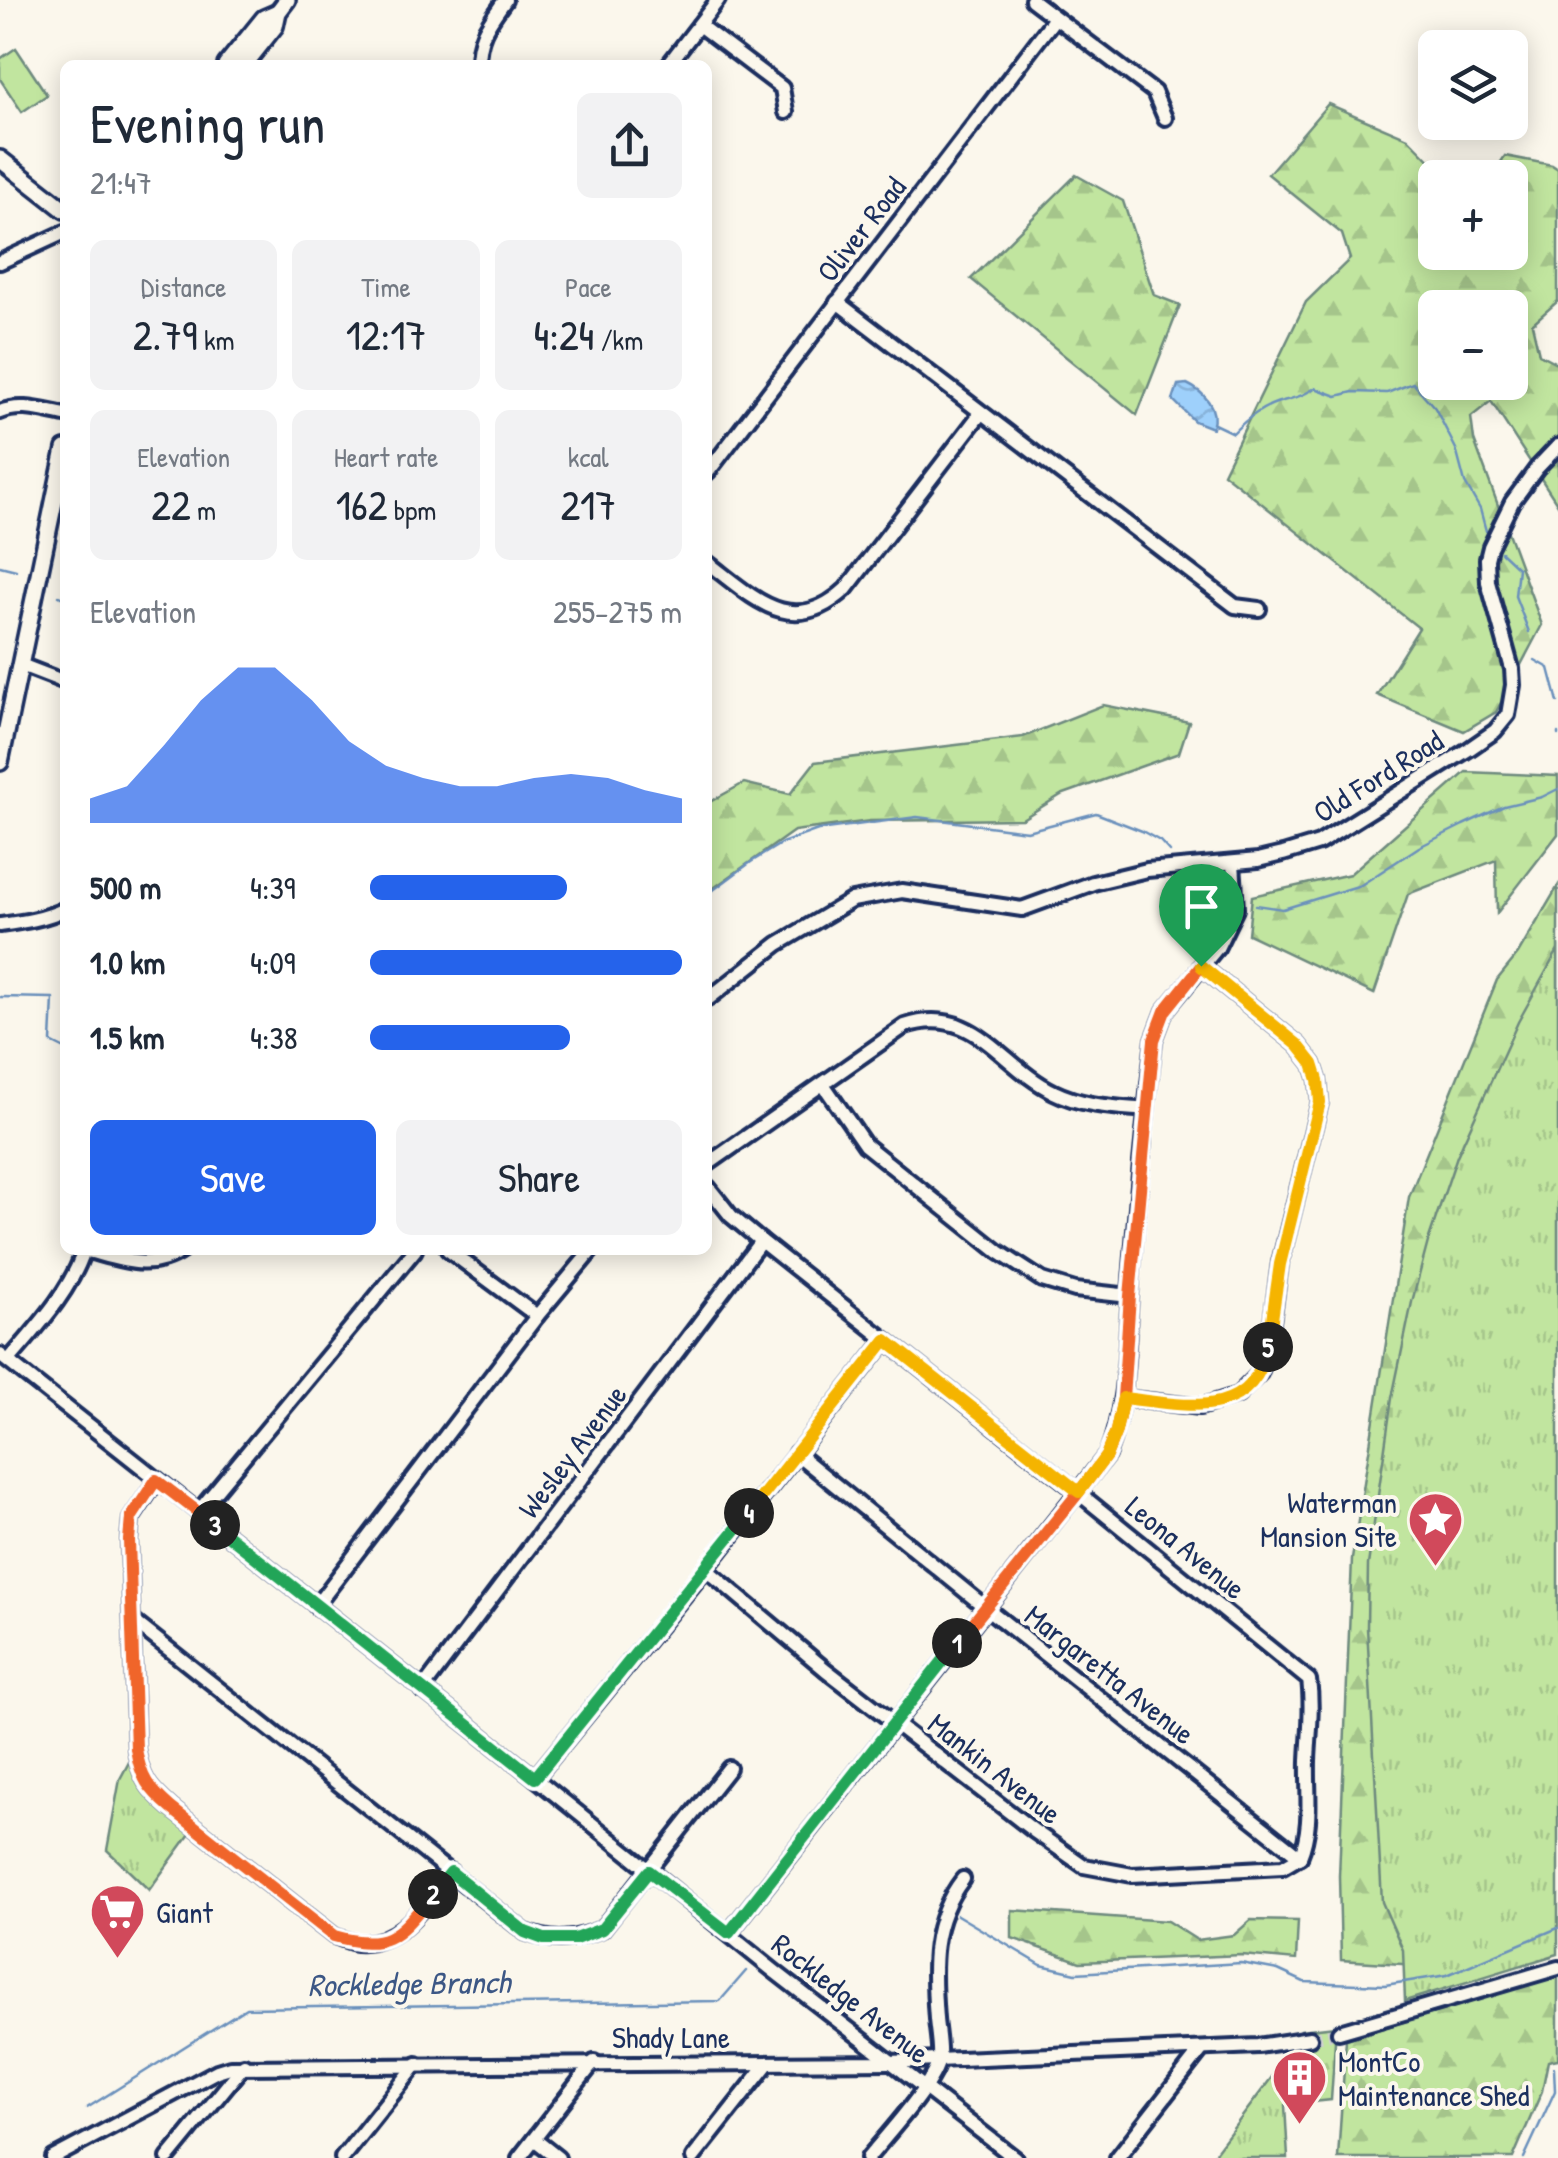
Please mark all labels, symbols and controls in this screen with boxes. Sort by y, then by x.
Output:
map controls [1418,30,1528,400]
button: layers [1418,30,1528,140]
text: Evening run [90,86,325,160]
button: share [577,93,682,198]
button: + [1418,160,1528,270]
text: 21:47 [90,161,152,204]
street label: Oliver Road [807,168,915,290]
text: Distance [141,268,226,306]
text: Time [361,268,411,306]
text: Pace [565,268,612,306]
button: − [1418,290,1528,400]
text: 2.79 [133,306,198,363]
text: 12:17 [346,306,426,363]
text: 4:24 [533,306,594,363]
text: km [198,321,235,359]
text: /km [594,321,643,359]
text: Elevation [137,438,230,476]
text: Heart rate [334,438,438,476]
text: kcal [568,438,609,476]
text: 22 [151,476,191,533]
text: 162 [336,476,387,533]
text: 217 [560,476,616,533]
text: m [191,491,216,529]
text: bpm [387,491,436,529]
text: Elevation [90,590,196,633]
text: 255–275 m [553,590,682,633]
street label: Old Ford Road [1306,720,1451,832]
pin [1159,864,1244,967]
text: 500 m [90,866,161,909]
text: 4:39 [250,866,296,909]
icon: arrive [1174,879,1229,934]
text: 1.0 km [90,941,165,984]
text: 4:09 [250,941,296,984]
text: 1.5 km [90,1016,164,1059]
text: 4:38 [250,1016,298,1059]
button: Save [90,1120,376,1235]
button: Share [396,1120,682,1235]
pin: 5 [1243,1322,1293,1372]
text: 5 [1262,1328,1274,1366]
street label: Wesley Avenue [509,1376,635,1526]
place label: Waterman Mansion Site [1260,1482,1397,1556]
street label: Leona Avenue [1118,1486,1254,1608]
pin: 4 [724,1488,774,1538]
place icon: Waterman Mansion Site [1406,1489,1466,1568]
text: 4 [744,1494,754,1532]
pin: 3 [190,1500,240,1550]
text: 3 [209,1506,221,1544]
street label: Margaretta Avenue [1017,1595,1203,1753]
pin: 1 [932,1618,982,1668]
text: 1 [952,1624,962,1662]
street label: Mankin Avenue [920,1703,1070,1833]
pin: 2 [408,1869,458,1919]
text: 2 [426,1875,440,1913]
supermarket icon: Giant [87,1882,147,1961]
place label: Giant [156,1892,213,1932]
street label: Rockledge Avenue [764,1924,938,2072]
water label: Rockledge Branch [307,1960,513,2006]
street label: Shady Lane [612,2017,730,2057]
place label: MontCo Maintenance Shed [1338,2041,1530,2115]
building icon: MontCo Maintenance Shed [1269,2048,1329,2127]

